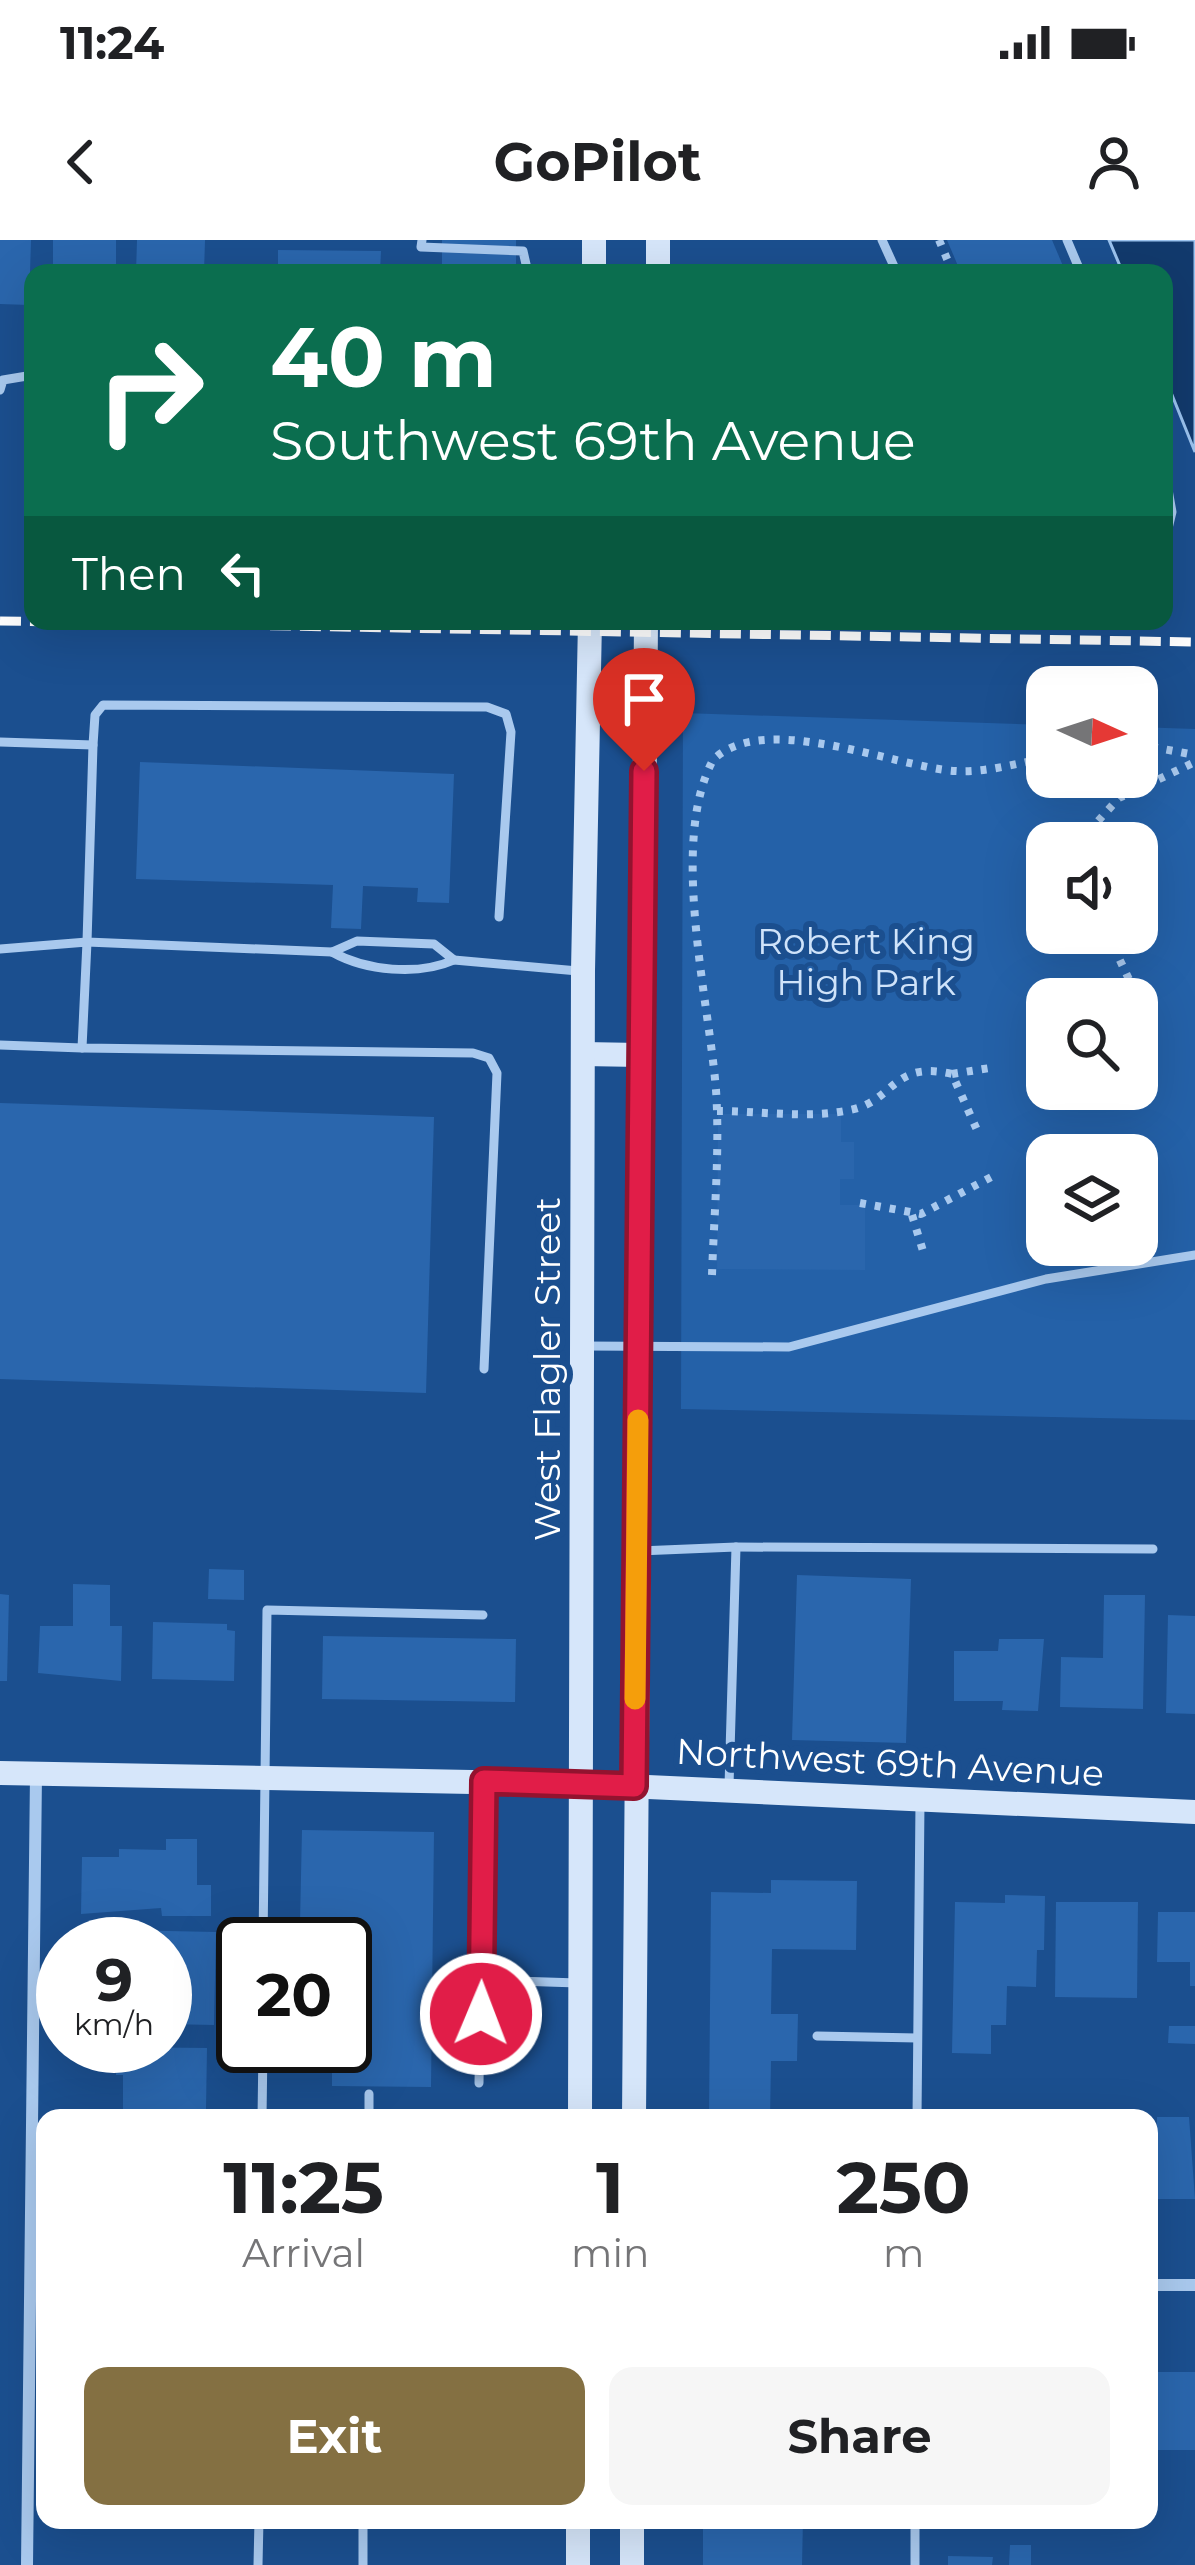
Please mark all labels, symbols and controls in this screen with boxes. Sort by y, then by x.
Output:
text: 11:24 [60,15,164,70]
icon: back [48,129,114,195]
text: GoPilot [494,129,701,195]
icon: person [1081,129,1147,195]
text: 40 m [270,306,497,408]
icon: right [72,312,228,468]
text: Southwest 69th Avenue [270,408,916,474]
icon: left [210,540,276,606]
text: Then [72,546,186,601]
pin [593,648,695,771]
icon: arrive [611,666,677,732]
north arrow [1026,666,1158,798]
map controls [1026,666,1158,1266]
button: sound [1026,822,1158,954]
park label: Robert King High Park [757,919,975,1004]
button: search [1026,978,1158,1110]
button: layers [1026,1134,1158,1266]
street label: West Flagler Street [525,1197,569,1541]
street label: Northwest 69th Avenue [675,1729,1105,1795]
speed limit sign: 20 [216,1917,372,2073]
text: 9 [95,1943,133,2016]
position arrow [418,1951,544,2077]
text: km/h [74,2006,154,2043]
text: 11:25 [223,2143,384,2231]
text: 1 [596,2143,624,2231]
text: 250 [837,2143,971,2231]
text: Arrival [242,2229,365,2277]
text: min [571,2229,649,2277]
text: m [883,2229,924,2277]
button: Exit [84,2367,585,2505]
button: Share [609,2367,1110,2505]

